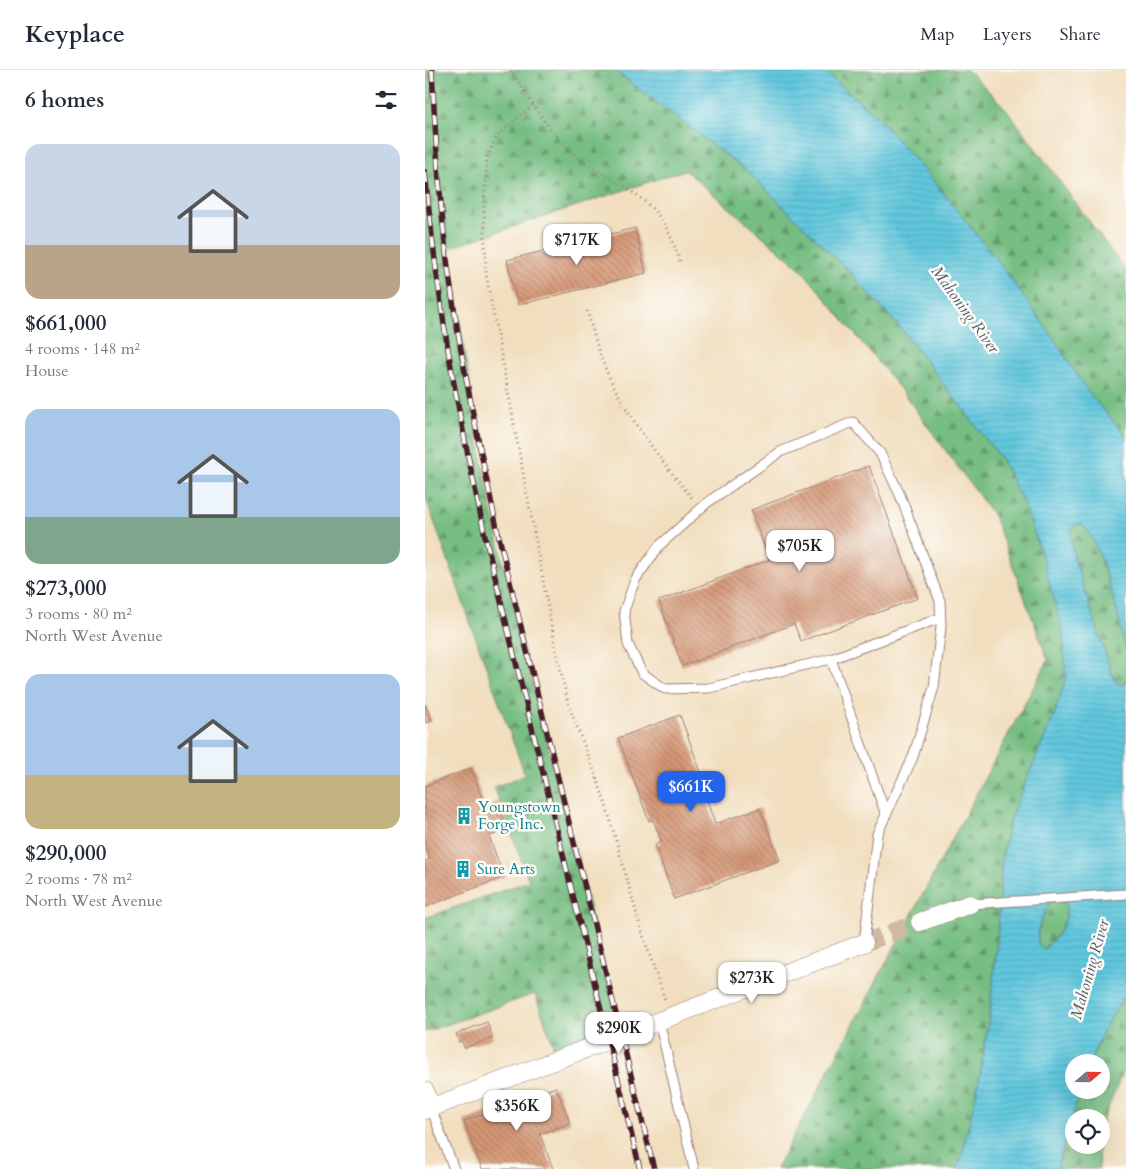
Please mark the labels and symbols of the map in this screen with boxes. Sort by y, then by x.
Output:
pin: $717K [542,224,612,266]
water label: Mahoning River [926,261,1005,358]
pin: $705K [765,530,835,572]
pin: $661K [656,770,726,813]
place label: Youngstown Forge Inc. [478,797,561,834]
building icon: Youngstown Forge Inc. [454,806,474,826]
building icon: Sure Arts [453,859,473,879]
place label: Sure Arts [477,859,535,879]
water label: Mahoning River [1065,916,1115,1022]
pin: $273K [717,962,787,1004]
pin: $290K [584,1012,654,1054]
north arrow [1065,1054,1110,1099]
pin: $356K [482,1090,552,1132]

